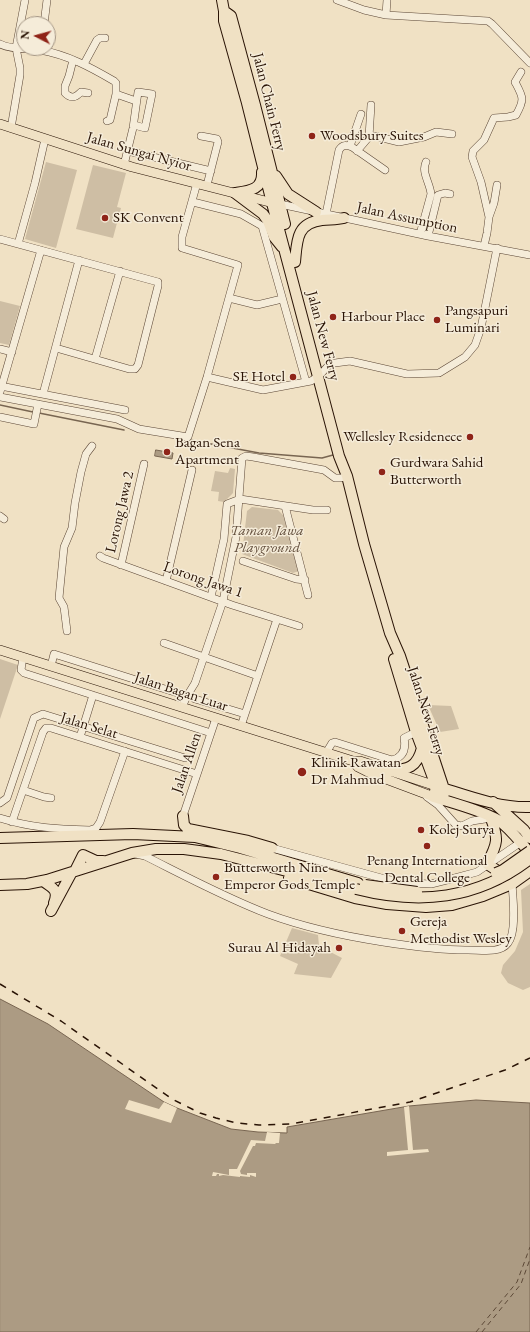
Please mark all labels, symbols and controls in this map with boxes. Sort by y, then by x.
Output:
north arrow [16,16,56,56]
text: N [18,30,32,40]
street label: Jalan Chain Ferry [248,51,290,153]
place label: Woodsbury Suites [320,127,424,145]
street label: Jalan Sungai Nyior [85,128,193,176]
marker: Woodsbury Suites [307,131,317,141]
street label: Jalan Assumption [355,199,459,237]
place label: SK Convent [113,209,183,227]
marker: SK Convent [100,213,110,223]
street label: Jalan New Ferry [302,289,344,383]
place label: Pangsapuri Luminari [445,302,508,337]
place label: Harbour Place [341,308,425,326]
marker: Harbour Place [328,312,338,322]
marker: Pangsapuri Luminari [432,315,442,325]
place label: SE Hotel [233,368,285,386]
marker: SE Hotel [288,372,298,382]
place label: Wellesley Residenece [343,428,462,446]
marker: Wellesley Residenece [465,432,475,442]
place label: Bagan Sena Apartment [175,434,240,469]
marker: Bagan Sena Apartment [162,447,172,457]
place label: Gurdwara Sahid Butterworth [390,454,483,489]
marker: Gurdwara Sahid Butterworth [377,467,387,477]
street label: Lorong Jawa 2 [102,469,138,555]
park label: Taman Jawa Playground [230,522,304,557]
street label: Lorong Jawa 1 [161,558,245,602]
street label: Jalan New Ferry [403,664,449,758]
street label: Jalan Bagan Luar [132,668,230,716]
street label: Jalan Selat [58,709,120,743]
street label: Jalan Allen [168,730,206,796]
place label: Klinik Rawatan Dr Mahmud [311,754,401,789]
marker: Klinik Rawatan Dr Mahmud [296,766,308,778]
place label: Kolej Surya [429,821,494,839]
marker: Kolej Surya [416,825,426,835]
marker: Penang International Dental College [422,841,432,851]
place label: Penang International Dental College [367,852,487,887]
place label: Butterworth Nine Emperor Gods Temple [224,859,355,894]
marker: Butterworth Nine Emperor Gods Temple [211,872,221,882]
place label: Gereja Methodist Wesley [410,913,512,948]
marker: Gereja Methodist Wesley [397,926,407,936]
place label: Surau Al Hidayah [228,939,331,957]
marker: Surau Al Hidayah [334,943,344,953]

